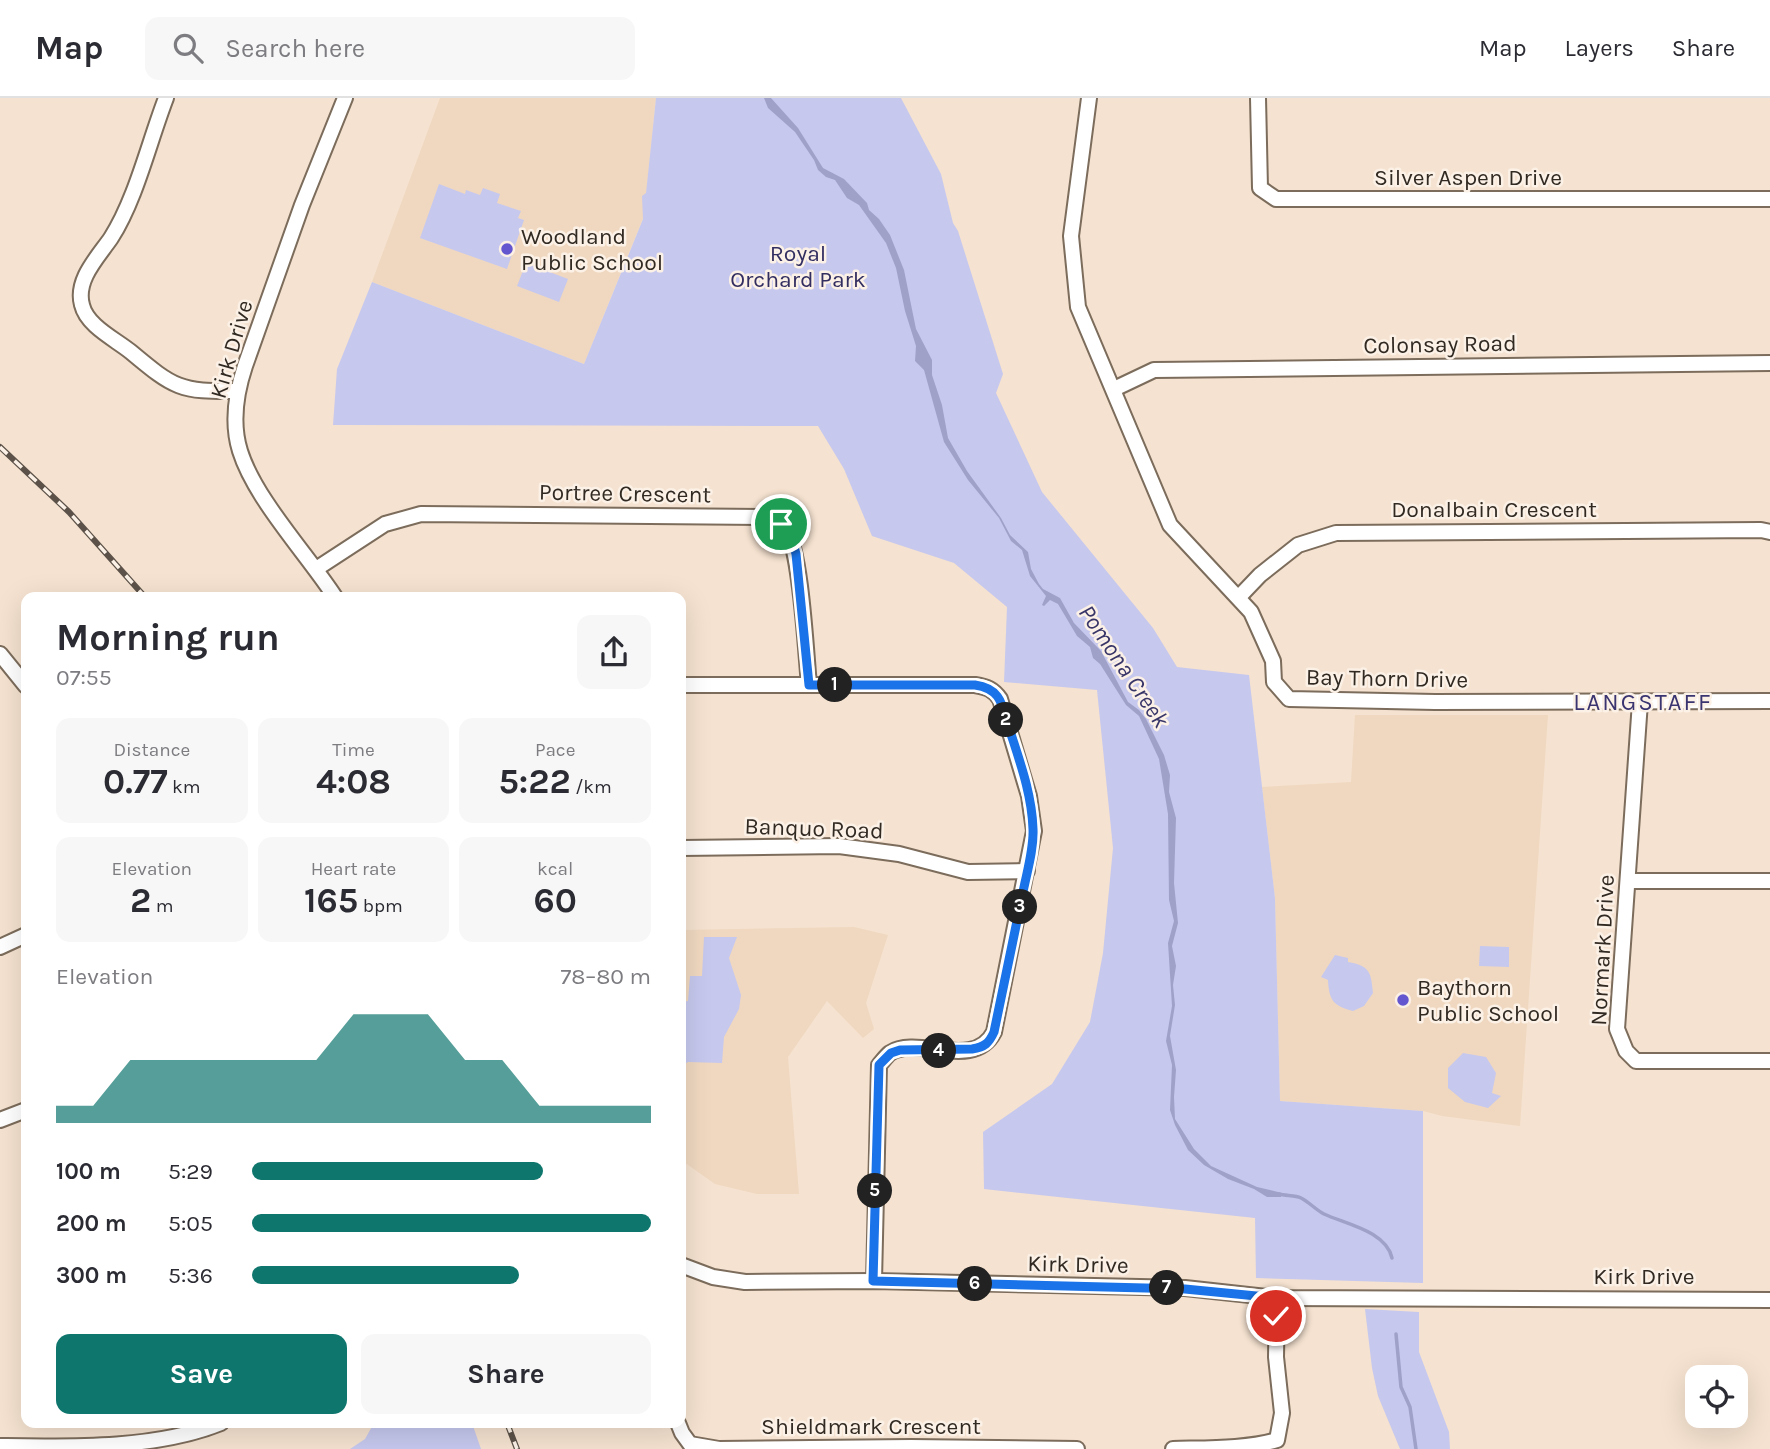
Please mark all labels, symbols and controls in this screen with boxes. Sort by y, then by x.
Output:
search box [145,17,635,80]
text: Map [35,29,103,67]
icon: search [169,29,207,67]
text: Search here [225,33,365,64]
text: Map [1479,34,1527,62]
text: Layers [1565,34,1634,62]
text: Share [1672,34,1735,62]
street label: Silver Aspen Drive [1374,164,1562,191]
place label: Woodland Public School [521,223,663,276]
park label: Royal Orchard Park [730,240,866,293]
marker: Woodland Public School [499,241,515,257]
street label: Kirk Drive [205,297,258,402]
street label: Colonsay Road [1363,330,1517,359]
street label: Portree Crescent [539,478,712,509]
pin [751,494,811,554]
street label: Donalbain Crescent [1391,496,1597,523]
icon: arrive [762,505,800,543]
water label: Pomona Creek [1073,599,1176,733]
text: Morning run [56,615,280,660]
button: share [577,615,651,689]
text: 07:55 [56,664,112,691]
street label: Bay Thorn Drive [1306,664,1468,693]
pin: 1 [818,668,852,702]
text: 1 [831,673,838,695]
district label: LANGSTAFF [1573,688,1713,716]
pin: 2 [988,702,1024,738]
text: 2 [1000,708,1011,730]
text: Distance [113,739,190,761]
text: Time [332,739,375,761]
text: Pace [535,739,575,761]
text: 0.77 [103,761,168,802]
text: 4:08 [316,761,391,802]
text: 5:22 [498,761,571,802]
text: km [168,776,201,798]
text: /km [571,776,612,798]
street label: Banquo Road [744,813,884,844]
text: Elevation [112,858,192,880]
text: Heart rate [311,858,396,880]
text: kcal [537,858,573,880]
street label: Normark Drive [1585,874,1620,1026]
text: 2 [130,880,151,921]
text: 165 [304,880,358,921]
text: 60 [533,880,577,921]
pin: 3 [1002,890,1038,924]
text: m [151,895,174,917]
text: bpm [358,895,403,917]
text: 3 [1014,895,1025,917]
text: Elevation [56,963,153,990]
text: 78–80 m [560,963,651,990]
place label: Baythorn Public School [1417,974,1559,1027]
marker: Baythorn Public School [1395,992,1411,1008]
pin: 4 [922,1034,956,1068]
text: 4 [933,1039,944,1061]
text: 100 m [56,1158,121,1185]
text: 5:29 [168,1158,213,1185]
pin: 5 [858,1174,892,1208]
text: 5 [869,1179,880,1201]
text: 200 m [56,1210,127,1237]
text: 5:05 [168,1210,213,1237]
street label: Kirk Drive [1027,1250,1129,1279]
text: 300 m [56,1262,127,1289]
text: 5:36 [168,1262,213,1289]
street label: Kirk Drive [1593,1263,1695,1290]
pin: 6 [958,1266,992,1302]
pin: 7 [1150,1270,1184,1306]
text: 6 [969,1272,980,1294]
text: 7 [1162,1276,1171,1298]
pin [1246,1286,1306,1346]
icon: check [1257,1297,1295,1335]
button: Save [56,1334,347,1414]
button: Share [361,1334,651,1414]
map controls [1685,1365,1748,1428]
button: locate [1685,1365,1748,1428]
street label: Shieldmark Crescent [761,1413,981,1440]

